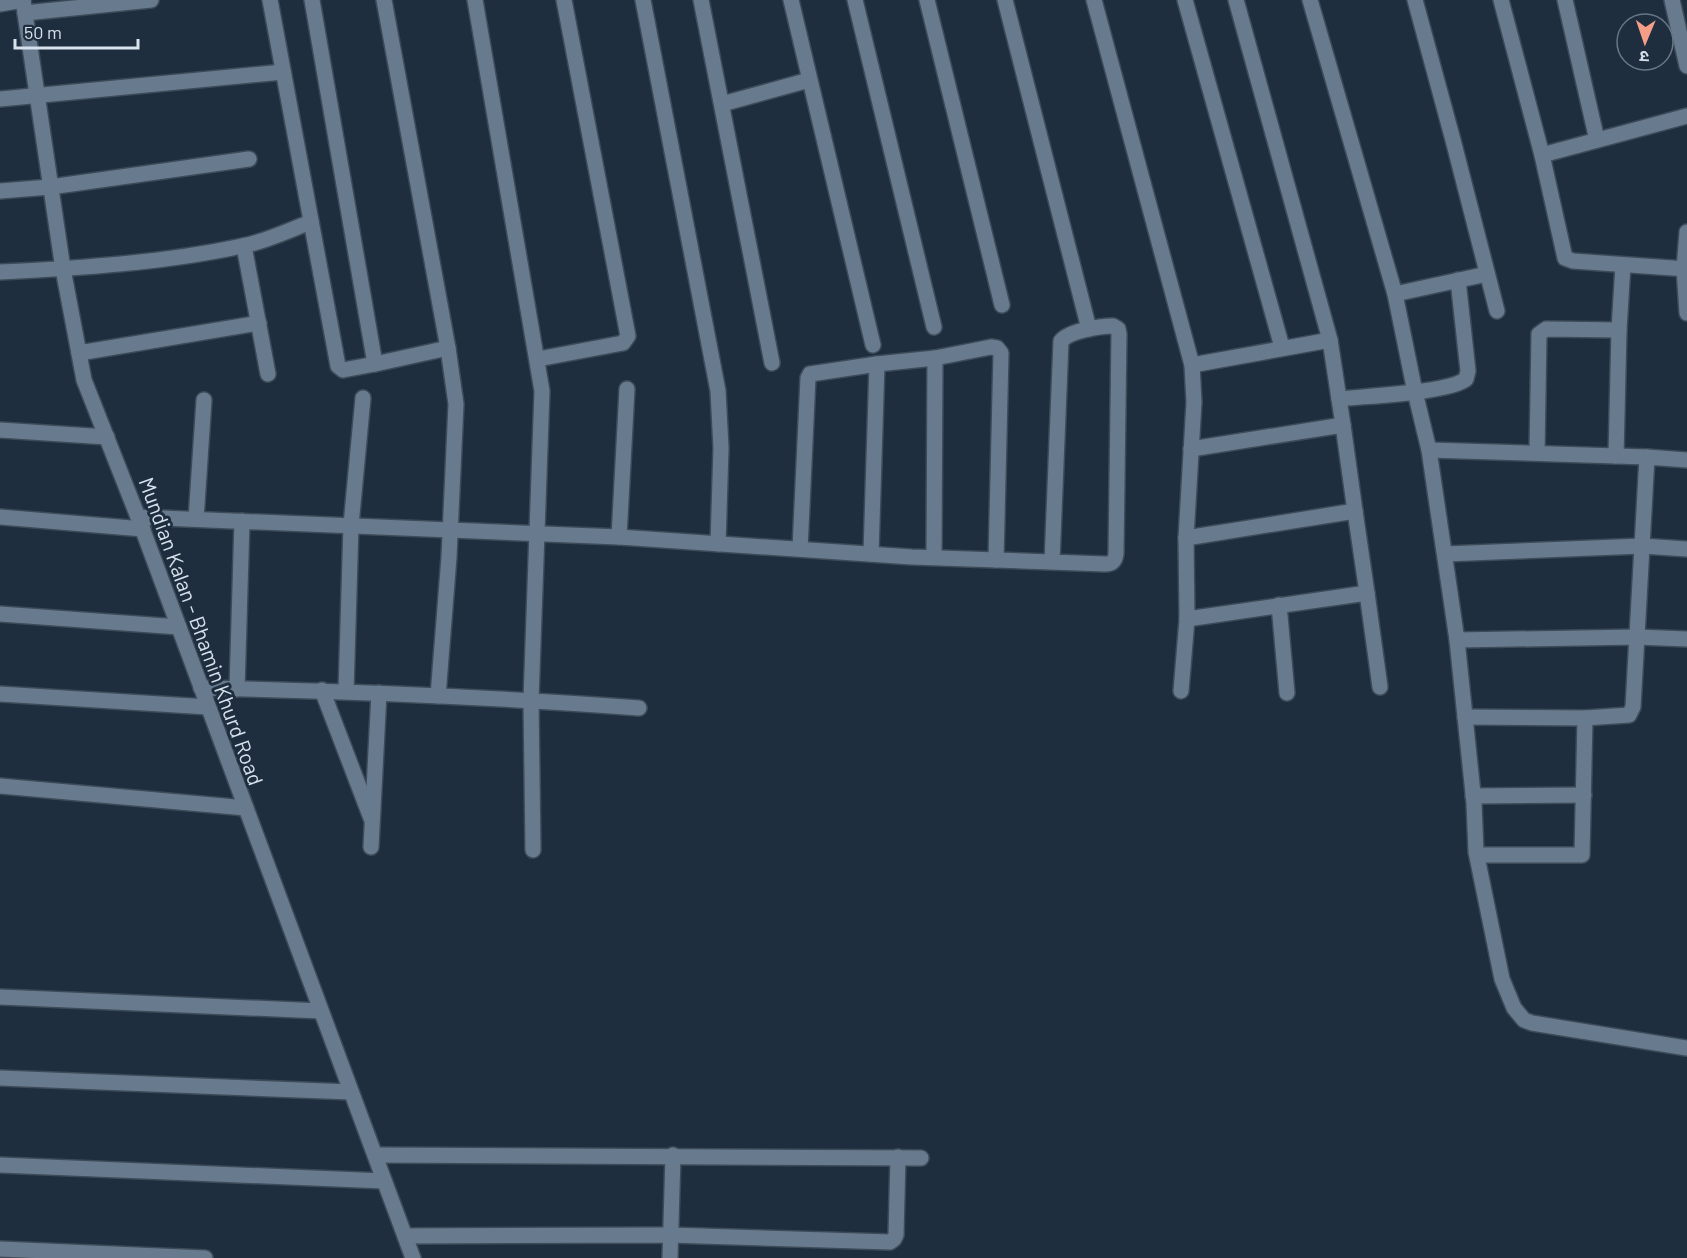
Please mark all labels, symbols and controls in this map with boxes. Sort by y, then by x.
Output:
scale bar [15,12,138,50]
north arrow [1615,12,1675,72]
text: 50 m [24,21,62,43]
text: उ [1639,48,1649,67]
street label: Mundian Kalan - Bhamin Khurd Road [134,473,270,789]

